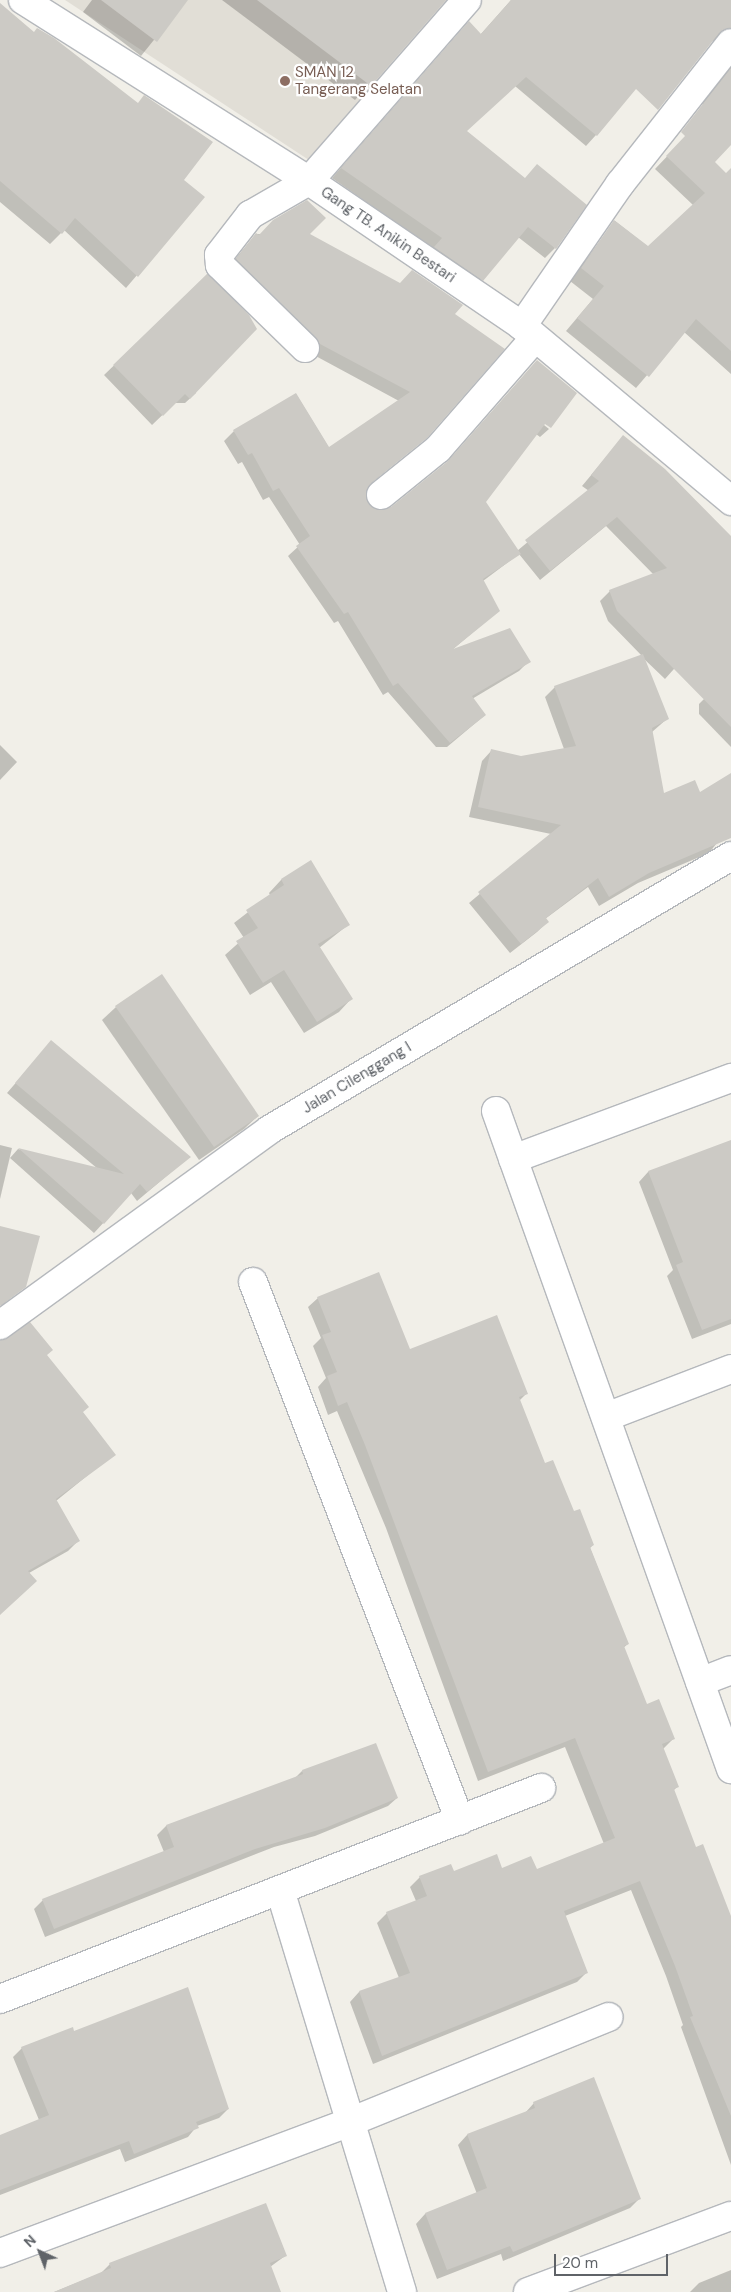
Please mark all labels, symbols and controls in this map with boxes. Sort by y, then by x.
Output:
place label: SMAN 12 Tangerang Selatan [295,63,422,98]
marker: SMAN 12 Tangerang Selatan [279,75,291,87]
street label: Gang TB. Anikin Bestari [317,183,459,287]
street label: Jalan Cilenggang I [299,1038,415,1118]
north arrow [15,2227,65,2277]
text: N [20,2231,40,2251]
scale bar [556,2244,670,2276]
text: 20 m [562,2253,598,2273]

